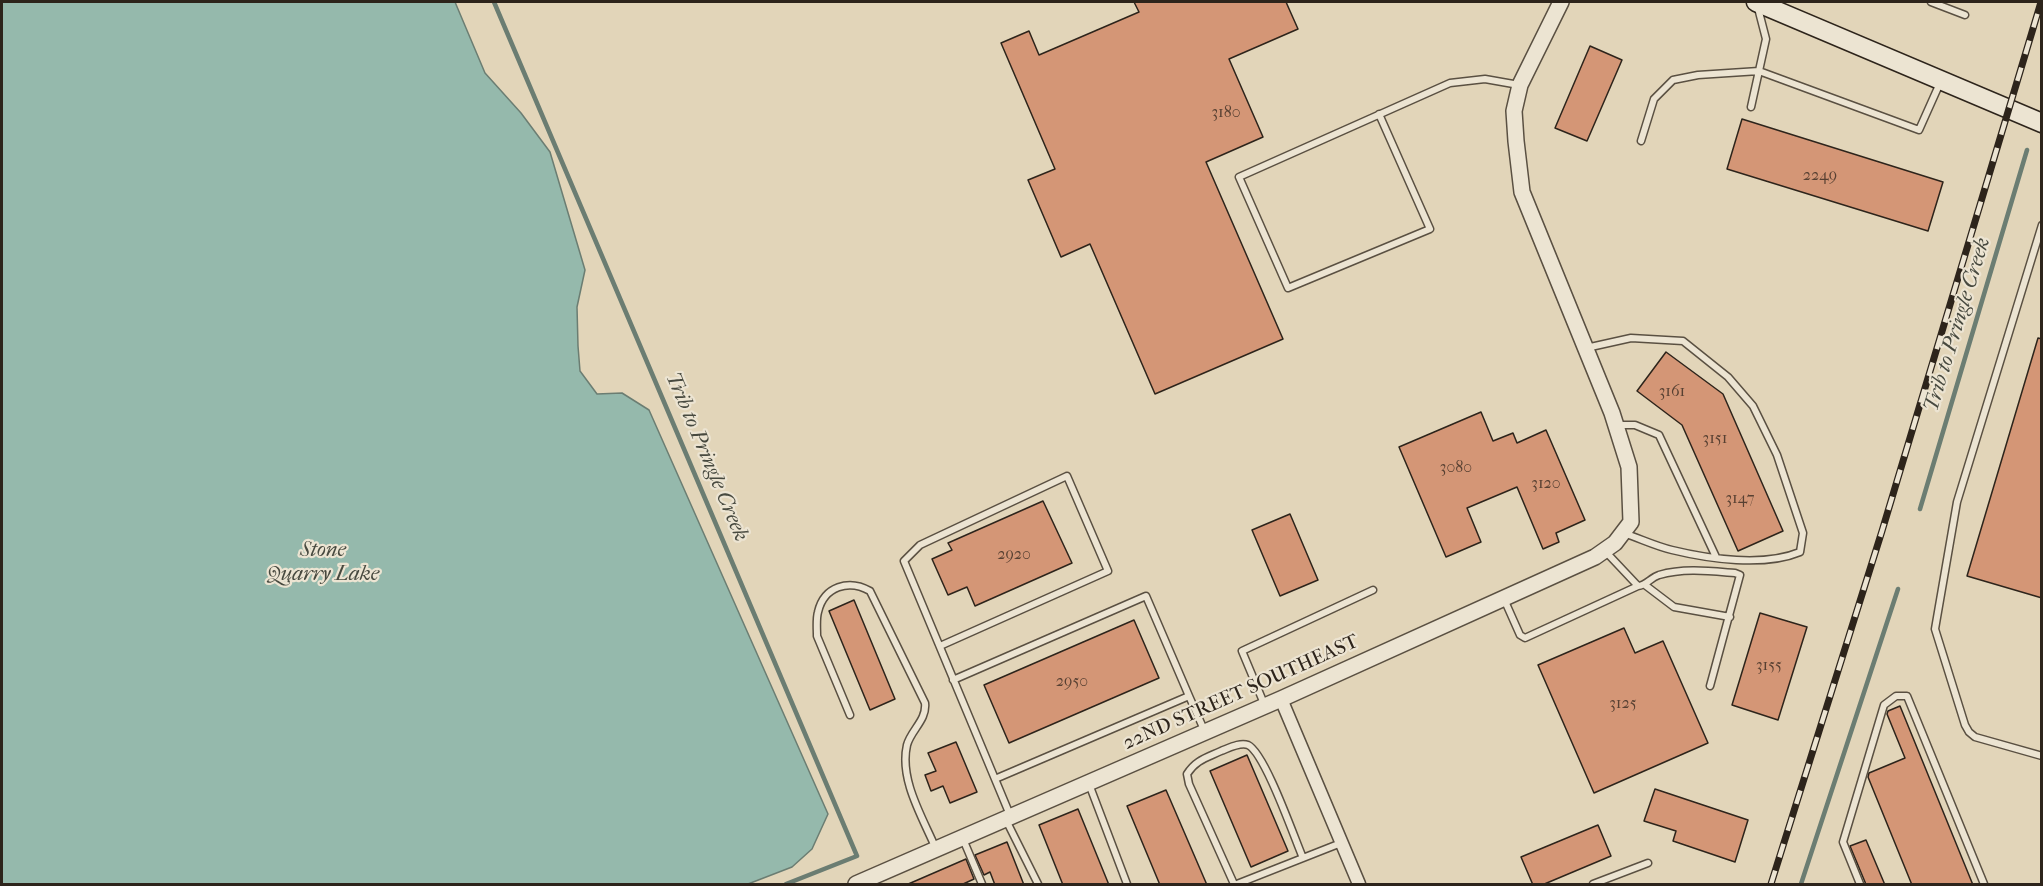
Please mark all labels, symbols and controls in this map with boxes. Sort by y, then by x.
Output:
house number: 3180 [1211,103,1241,123]
house number: 2249 [1803,166,1837,186]
water label: Trib to Pringle Creek [1919,235,1997,415]
water label: Trib to Pringle Creek [659,369,753,545]
house number: 3161 [1659,382,1685,402]
house number: 3151 [1703,429,1727,449]
house number: 3080 [1440,458,1472,478]
house number: 3120 [1531,474,1561,494]
house number: 3147 [1726,489,1754,509]
water label: Stone Quarry Lake [267,538,379,588]
house number: 2920 [997,545,1031,565]
street label: 22ND STREET SOUTHEAST [1119,630,1363,756]
house number: 3155 [1756,656,1782,676]
house number: 2950 [1056,672,1088,692]
house number: 3125 [1609,694,1637,714]

